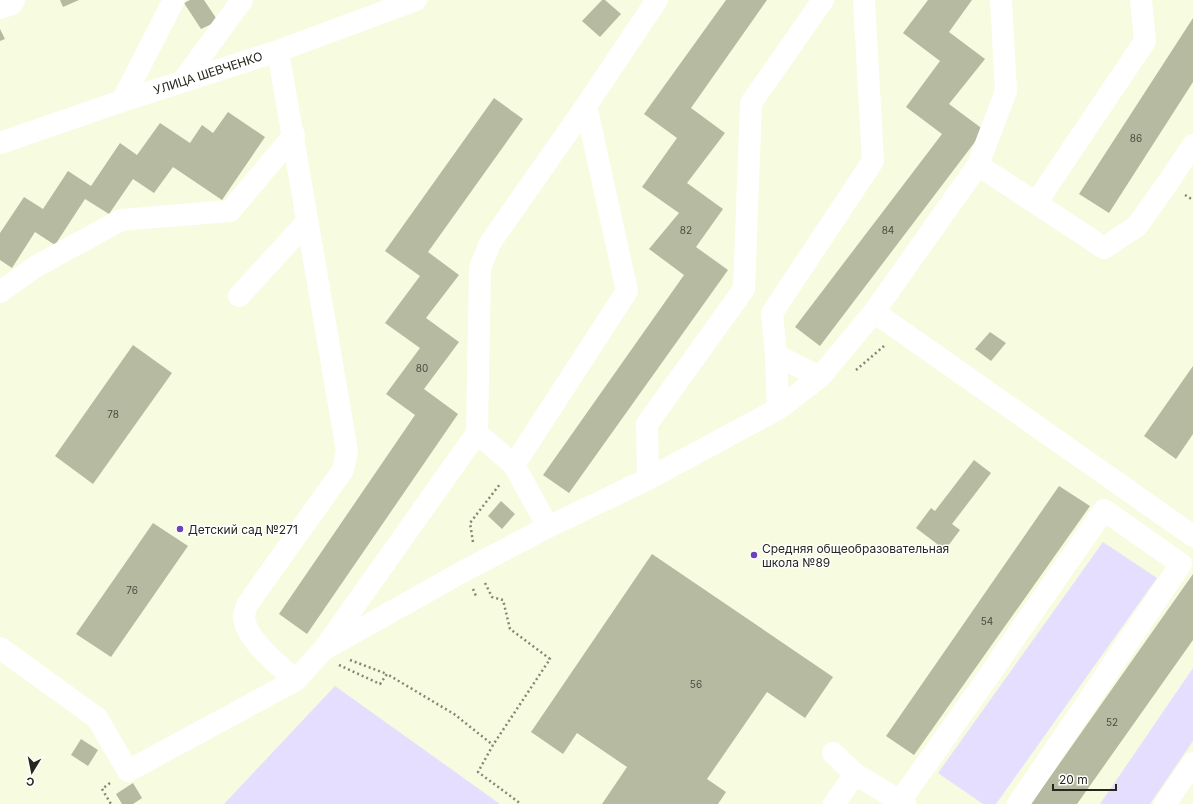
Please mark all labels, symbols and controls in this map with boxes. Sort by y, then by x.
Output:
street label: УЛИЦА ШЕВЧЕНКО [152,48,264,98]
house number: 86 [1130,132,1142,144]
house number: 82 [680,224,692,236]
house number: 84 [882,224,894,236]
house number: 80 [416,362,428,374]
house number: 78 [107,408,119,420]
place label: Детский сад №271 [188,522,298,537]
marker: Детский сад №271 [175,524,185,534]
place label: Средняя общеобразовательная школа №89 [762,541,949,570]
marker: Средняя общеобразовательная школа №89 [749,550,759,560]
house number: 76 [126,584,138,596]
house number: 54 [981,615,993,627]
house number: 56 [690,678,702,690]
house number: 52 [1106,716,1118,728]
north arrow [12,752,52,792]
scale bar [1053,766,1116,792]
text: 20 m [1059,772,1088,787]
text: С [25,774,35,789]

